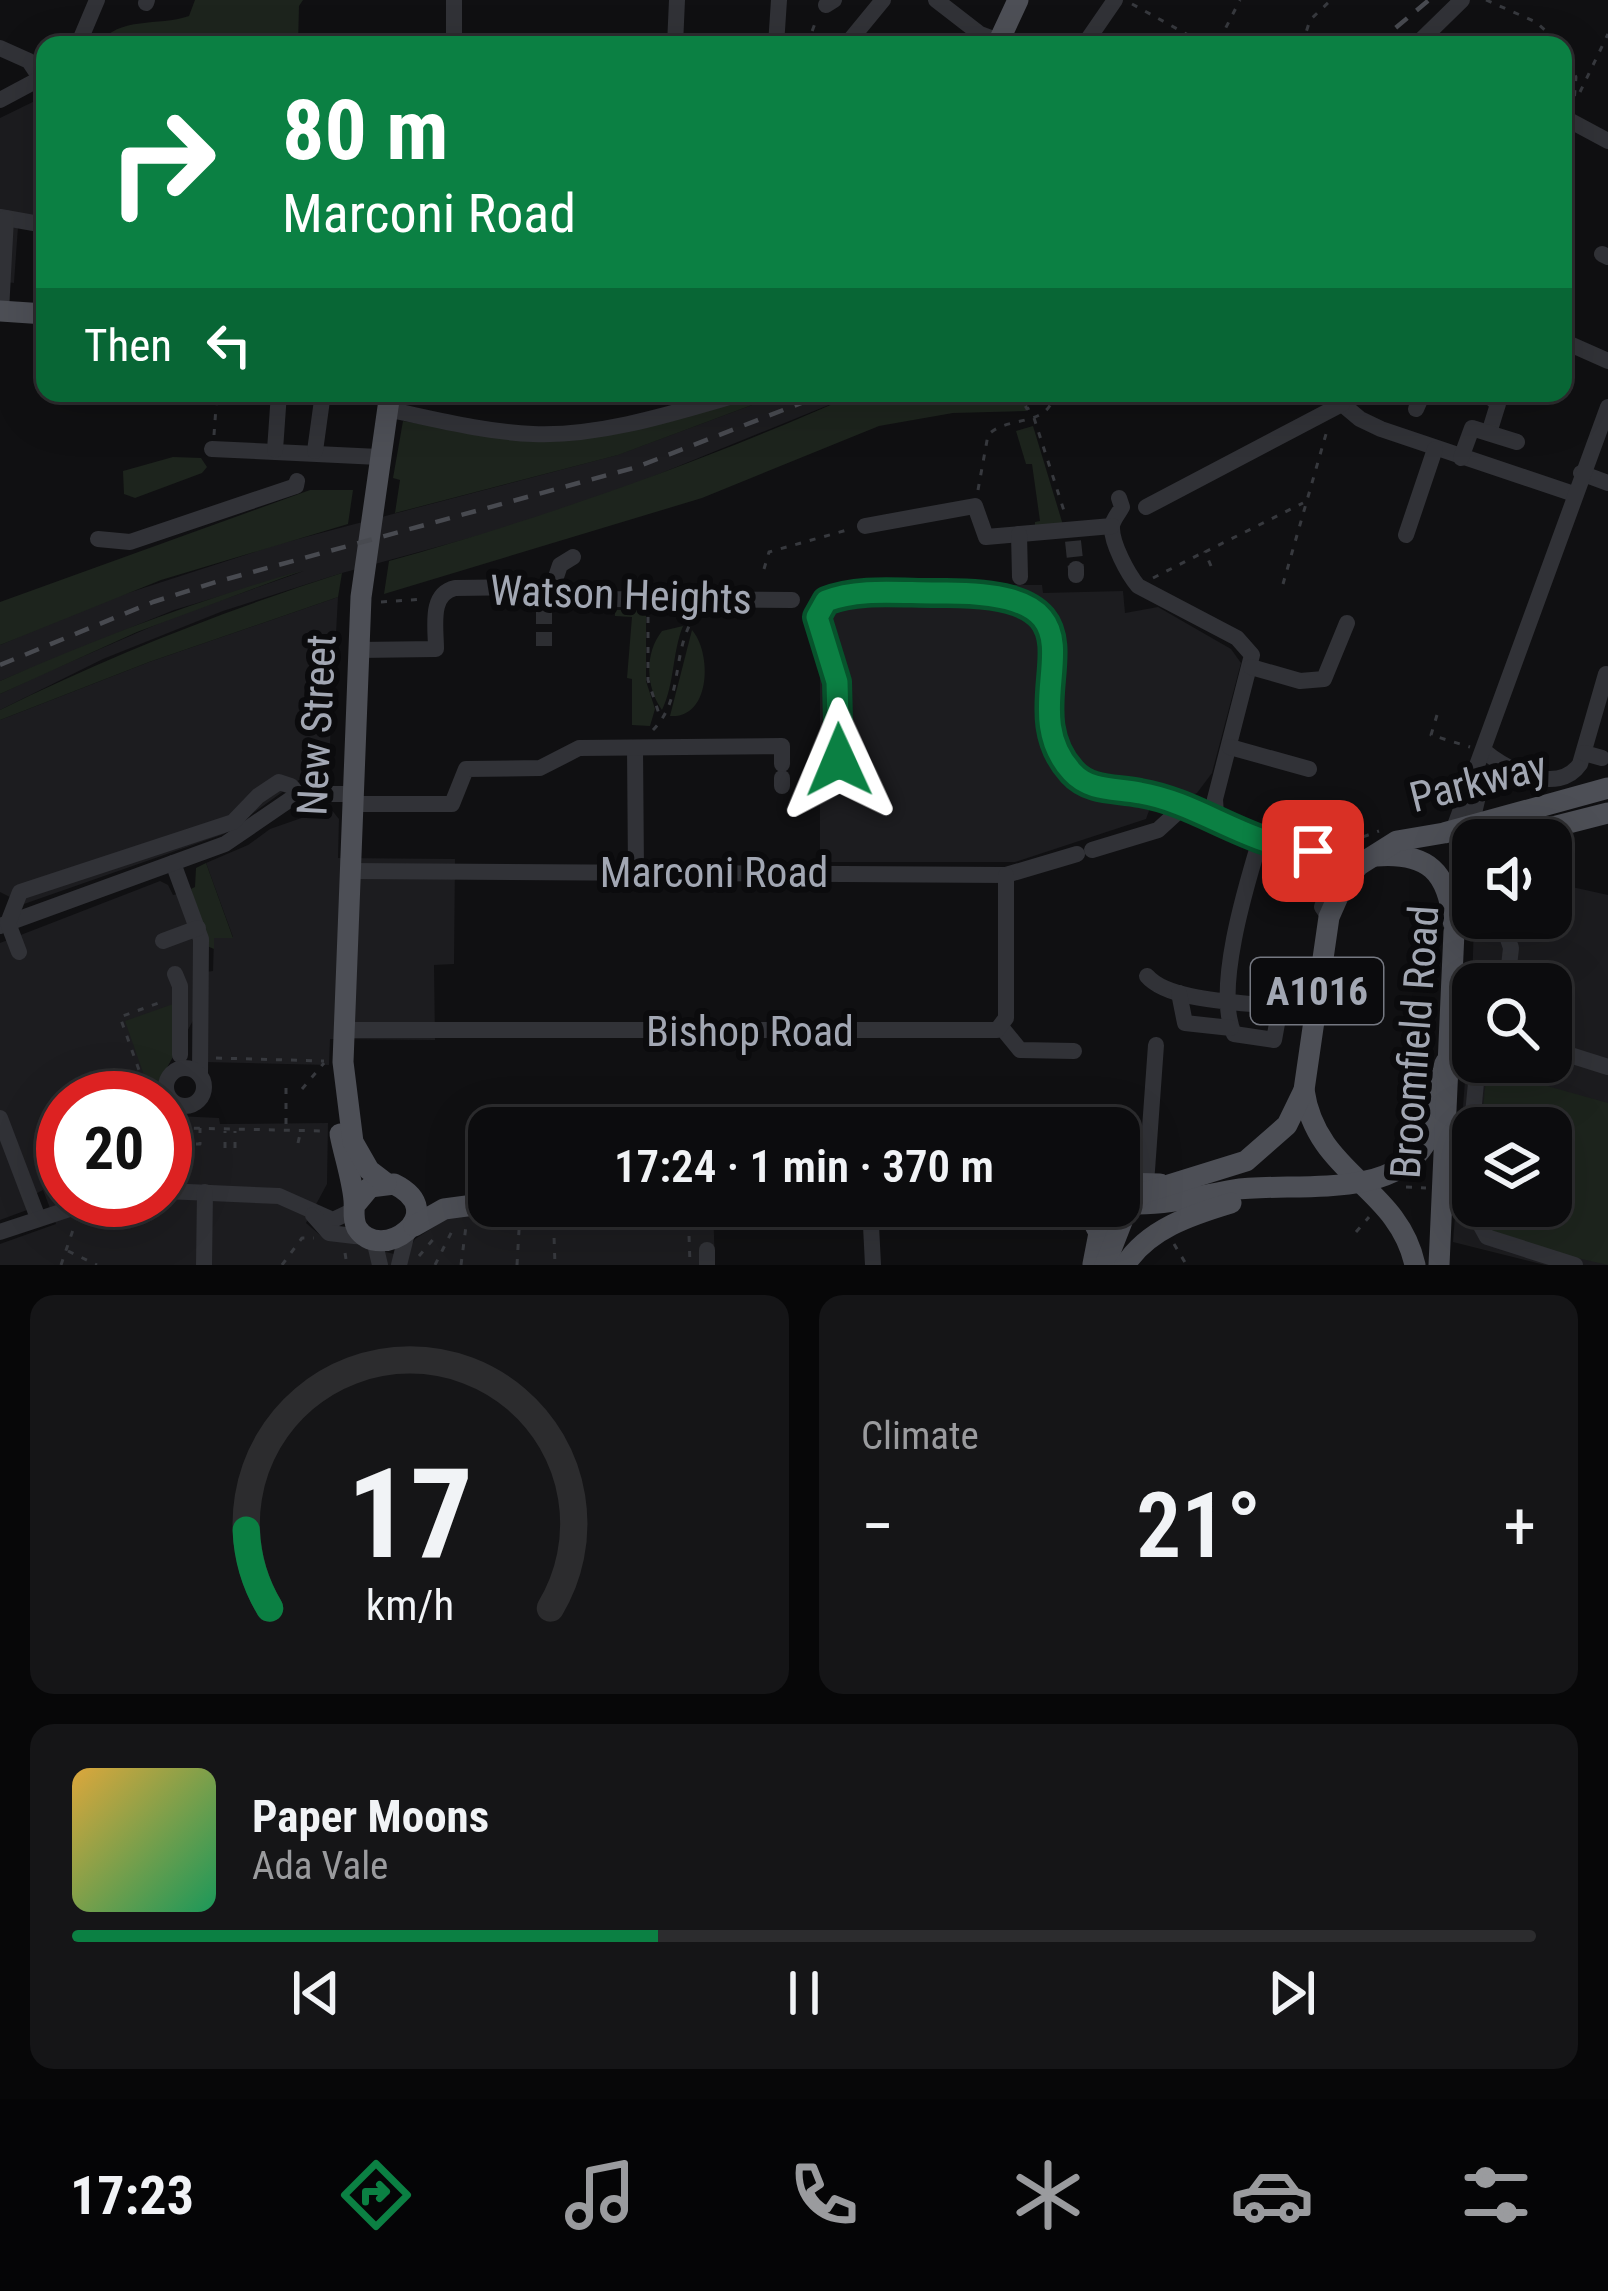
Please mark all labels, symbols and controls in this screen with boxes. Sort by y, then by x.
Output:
text: 80 m [282,81,449,180]
icon: right [84,84,240,240]
text: Marconi Road [282,182,576,245]
icon: left [196,312,262,378]
text: Then [84,319,172,372]
street label: Watson Heights [489,565,753,624]
street label: New Street [287,633,346,817]
position arrow [776,697,902,823]
street label: Parkway [1405,741,1552,822]
pin [1262,800,1364,902]
icon: arrive [1280,818,1346,884]
map controls [1452,819,1572,1227]
button: sound [1452,819,1572,939]
street label: Marconi Road [600,848,828,897]
street label: Broomfield Road [1381,904,1448,1180]
road number: A1016 [1251,958,1383,1024]
button: search [1452,963,1572,1083]
street label: Bishop Road [646,1007,854,1056]
speed limit sign: 20 [36,1071,192,1227]
button: layers [1452,1107,1572,1227]
text: 17:24 · 1 min · 370 m [614,1140,994,1193]
text: Climate [861,1413,979,1459]
text: 17 [346,1441,473,1587]
text: 21° [1136,1474,1261,1579]
text: − [861,1488,894,1565]
text: + [1503,1488,1536,1565]
text: km/h [365,1579,454,1629]
text: Paper Moons [252,1790,489,1843]
text: Ada Vale [252,1843,388,1889]
icon: previous [283,1960,349,2026]
icon: pause [771,1960,837,2026]
icon: next [1259,1960,1325,2026]
icon: directions [334,2153,418,2237]
icon: music [558,2153,642,2237]
icon: phone [782,2153,866,2237]
icon: climate [1006,2153,1090,2237]
icon: car [1230,2153,1314,2237]
icon: filters [1454,2153,1538,2237]
text: 17:23 [70,2164,194,2227]

